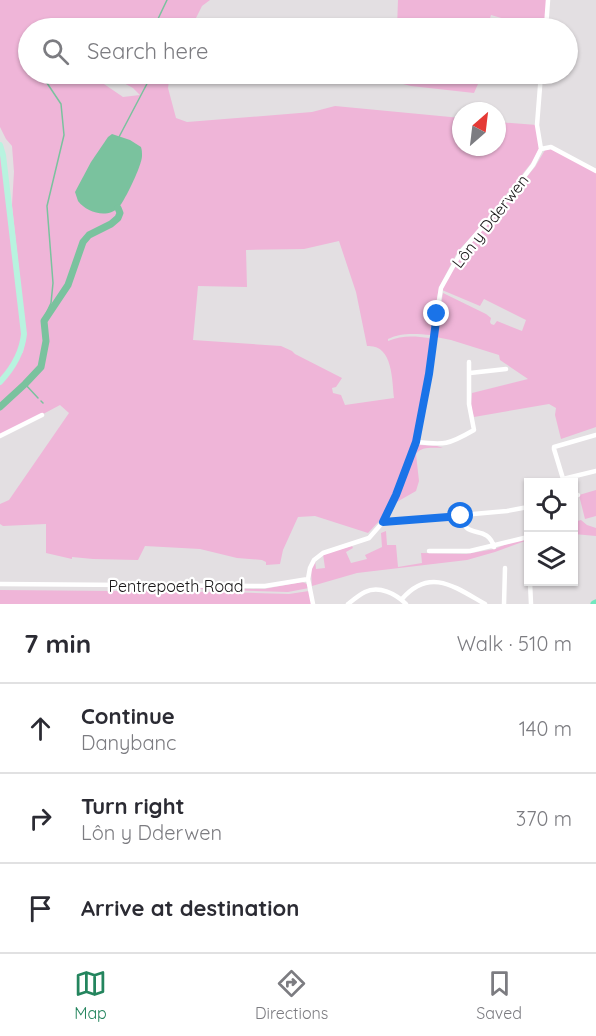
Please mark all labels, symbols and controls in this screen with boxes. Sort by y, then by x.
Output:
search box [18,18,578,84]
icon: search [39,35,72,68]
text: Search here [87,37,208,65]
north arrow [452,102,506,156]
street label: Lôn y Dderwen [447,170,533,272]
route end [423,300,449,326]
map controls [524,478,578,586]
button: locate [524,478,578,532]
route start [447,502,473,528]
button: layers [524,532,578,586]
street label: Pentrepoeth Road [109,576,243,596]
text: 7 min [24,627,91,660]
text: Walk · 510 m [457,631,572,656]
text: Continue [81,702,175,730]
icon: ahead [24,712,57,745]
text: 140 m [519,716,572,741]
text: Danybanc [81,730,176,755]
text: Turn right [81,792,185,820]
icon: right [24,802,57,835]
text: 370 m [516,806,572,831]
text: Lôn y Dderwen [81,820,222,845]
icon: arrive [24,892,57,925]
text: Arrive at destination [81,894,299,922]
tab: Map [74,967,107,1023]
tab: Directions [255,967,328,1023]
tab: Saved [476,967,522,1023]

